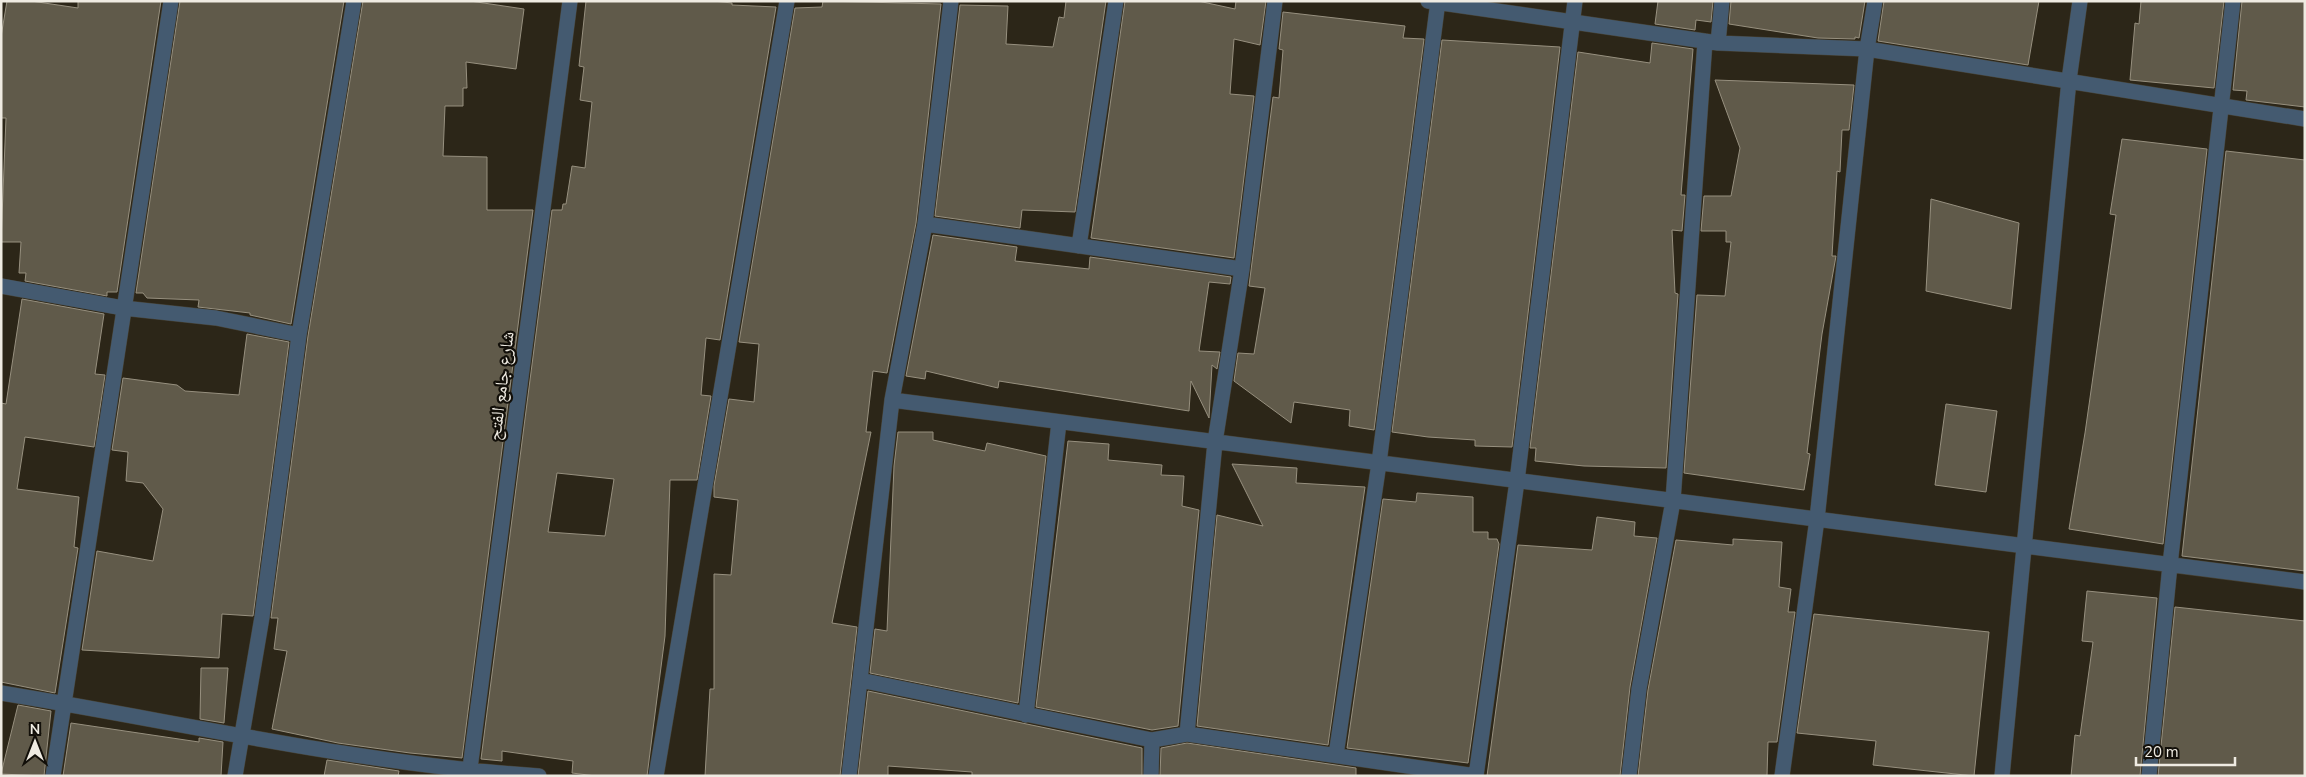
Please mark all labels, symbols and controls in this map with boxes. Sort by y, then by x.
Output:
street label: شارع جامع الفتح [482,330,520,442]
north arrow [10,717,60,767]
text: N [30,720,40,739]
scale bar [2136,734,2235,766]
text: 20 m [2144,742,2179,762]

